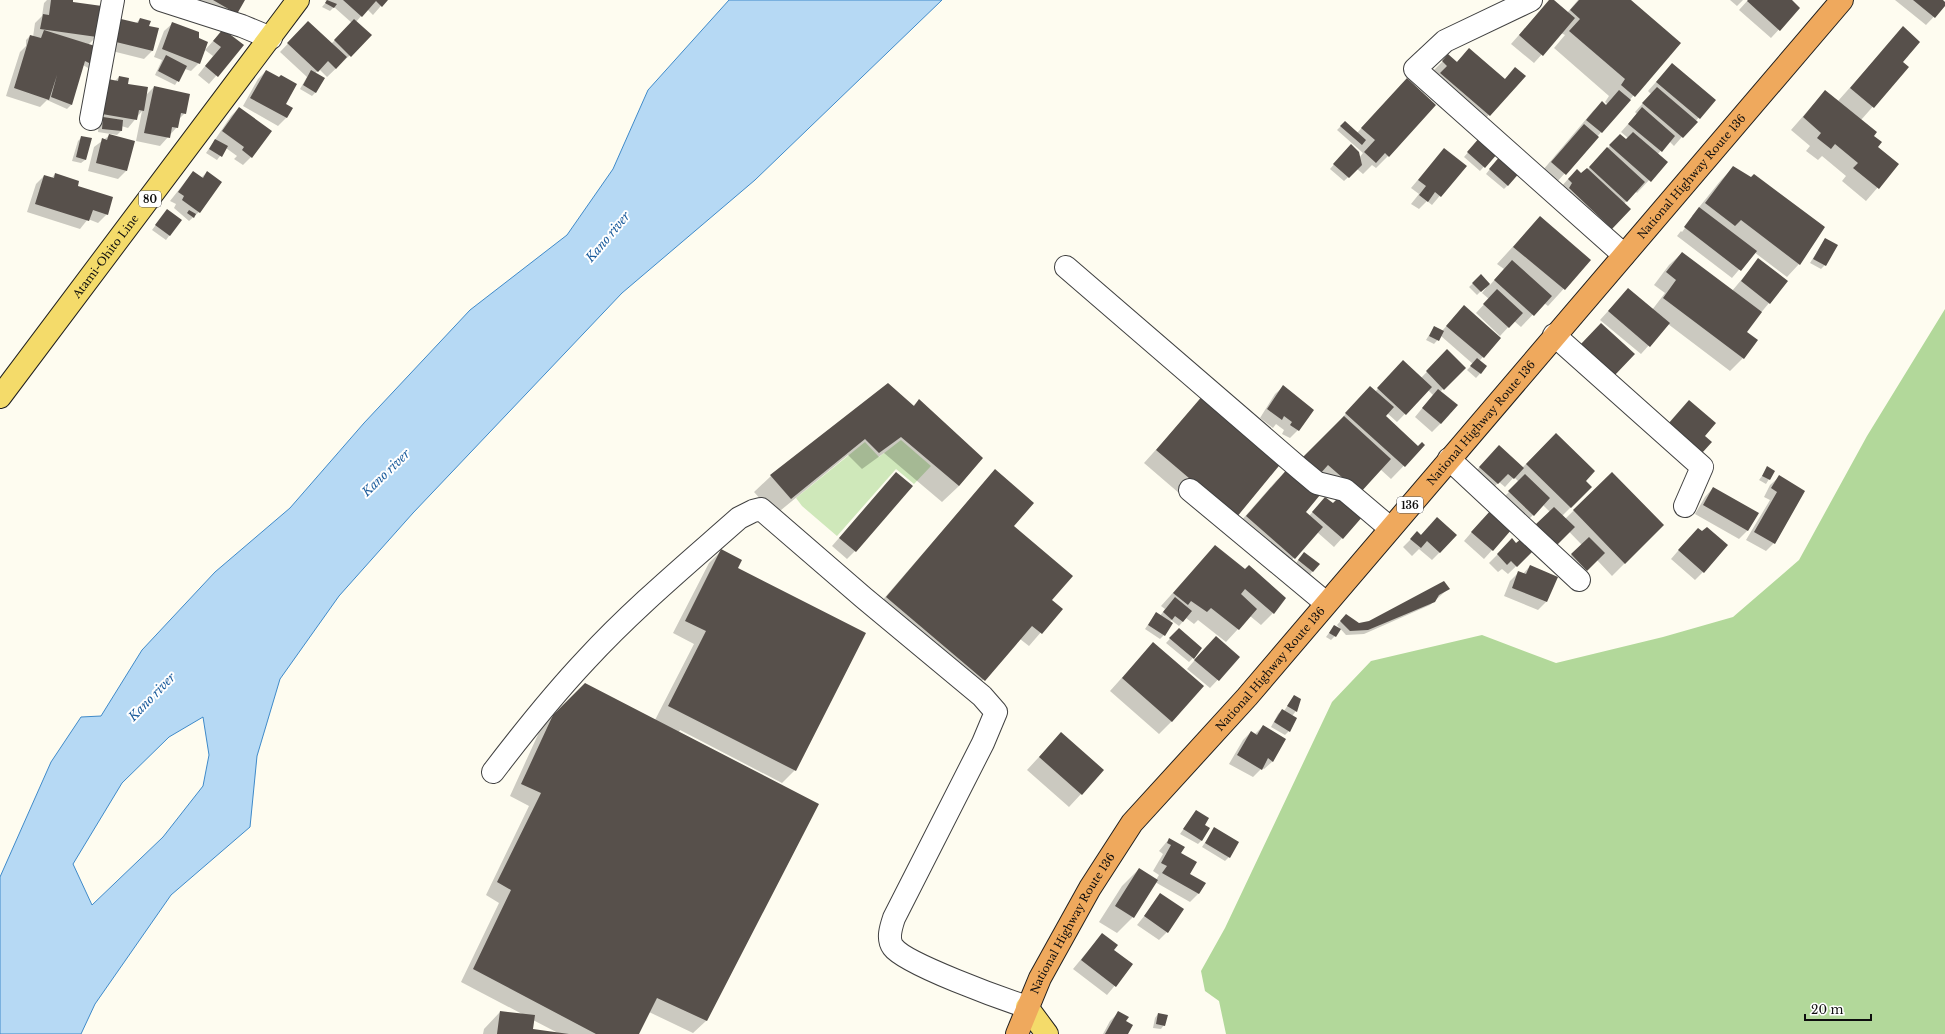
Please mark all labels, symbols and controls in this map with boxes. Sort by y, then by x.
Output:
street label: National Highway Route 136 [1634,111,1749,242]
road number: 80 [139,191,161,207]
water label: Kano river [582,208,633,266]
street label: Atami-Ohito Line [69,212,142,302]
street label: National Highway Route 136 [1424,358,1538,488]
water label: Kano river [358,446,413,500]
road number: 136 [1397,497,1423,513]
street label: National Highway Route 136 [1213,604,1328,734]
water label: Kano river [124,669,178,724]
street label: National Highway Route 136 [1027,850,1118,996]
scale bar [1805,996,1871,1022]
text: 20 m [1811,1002,1843,1017]

